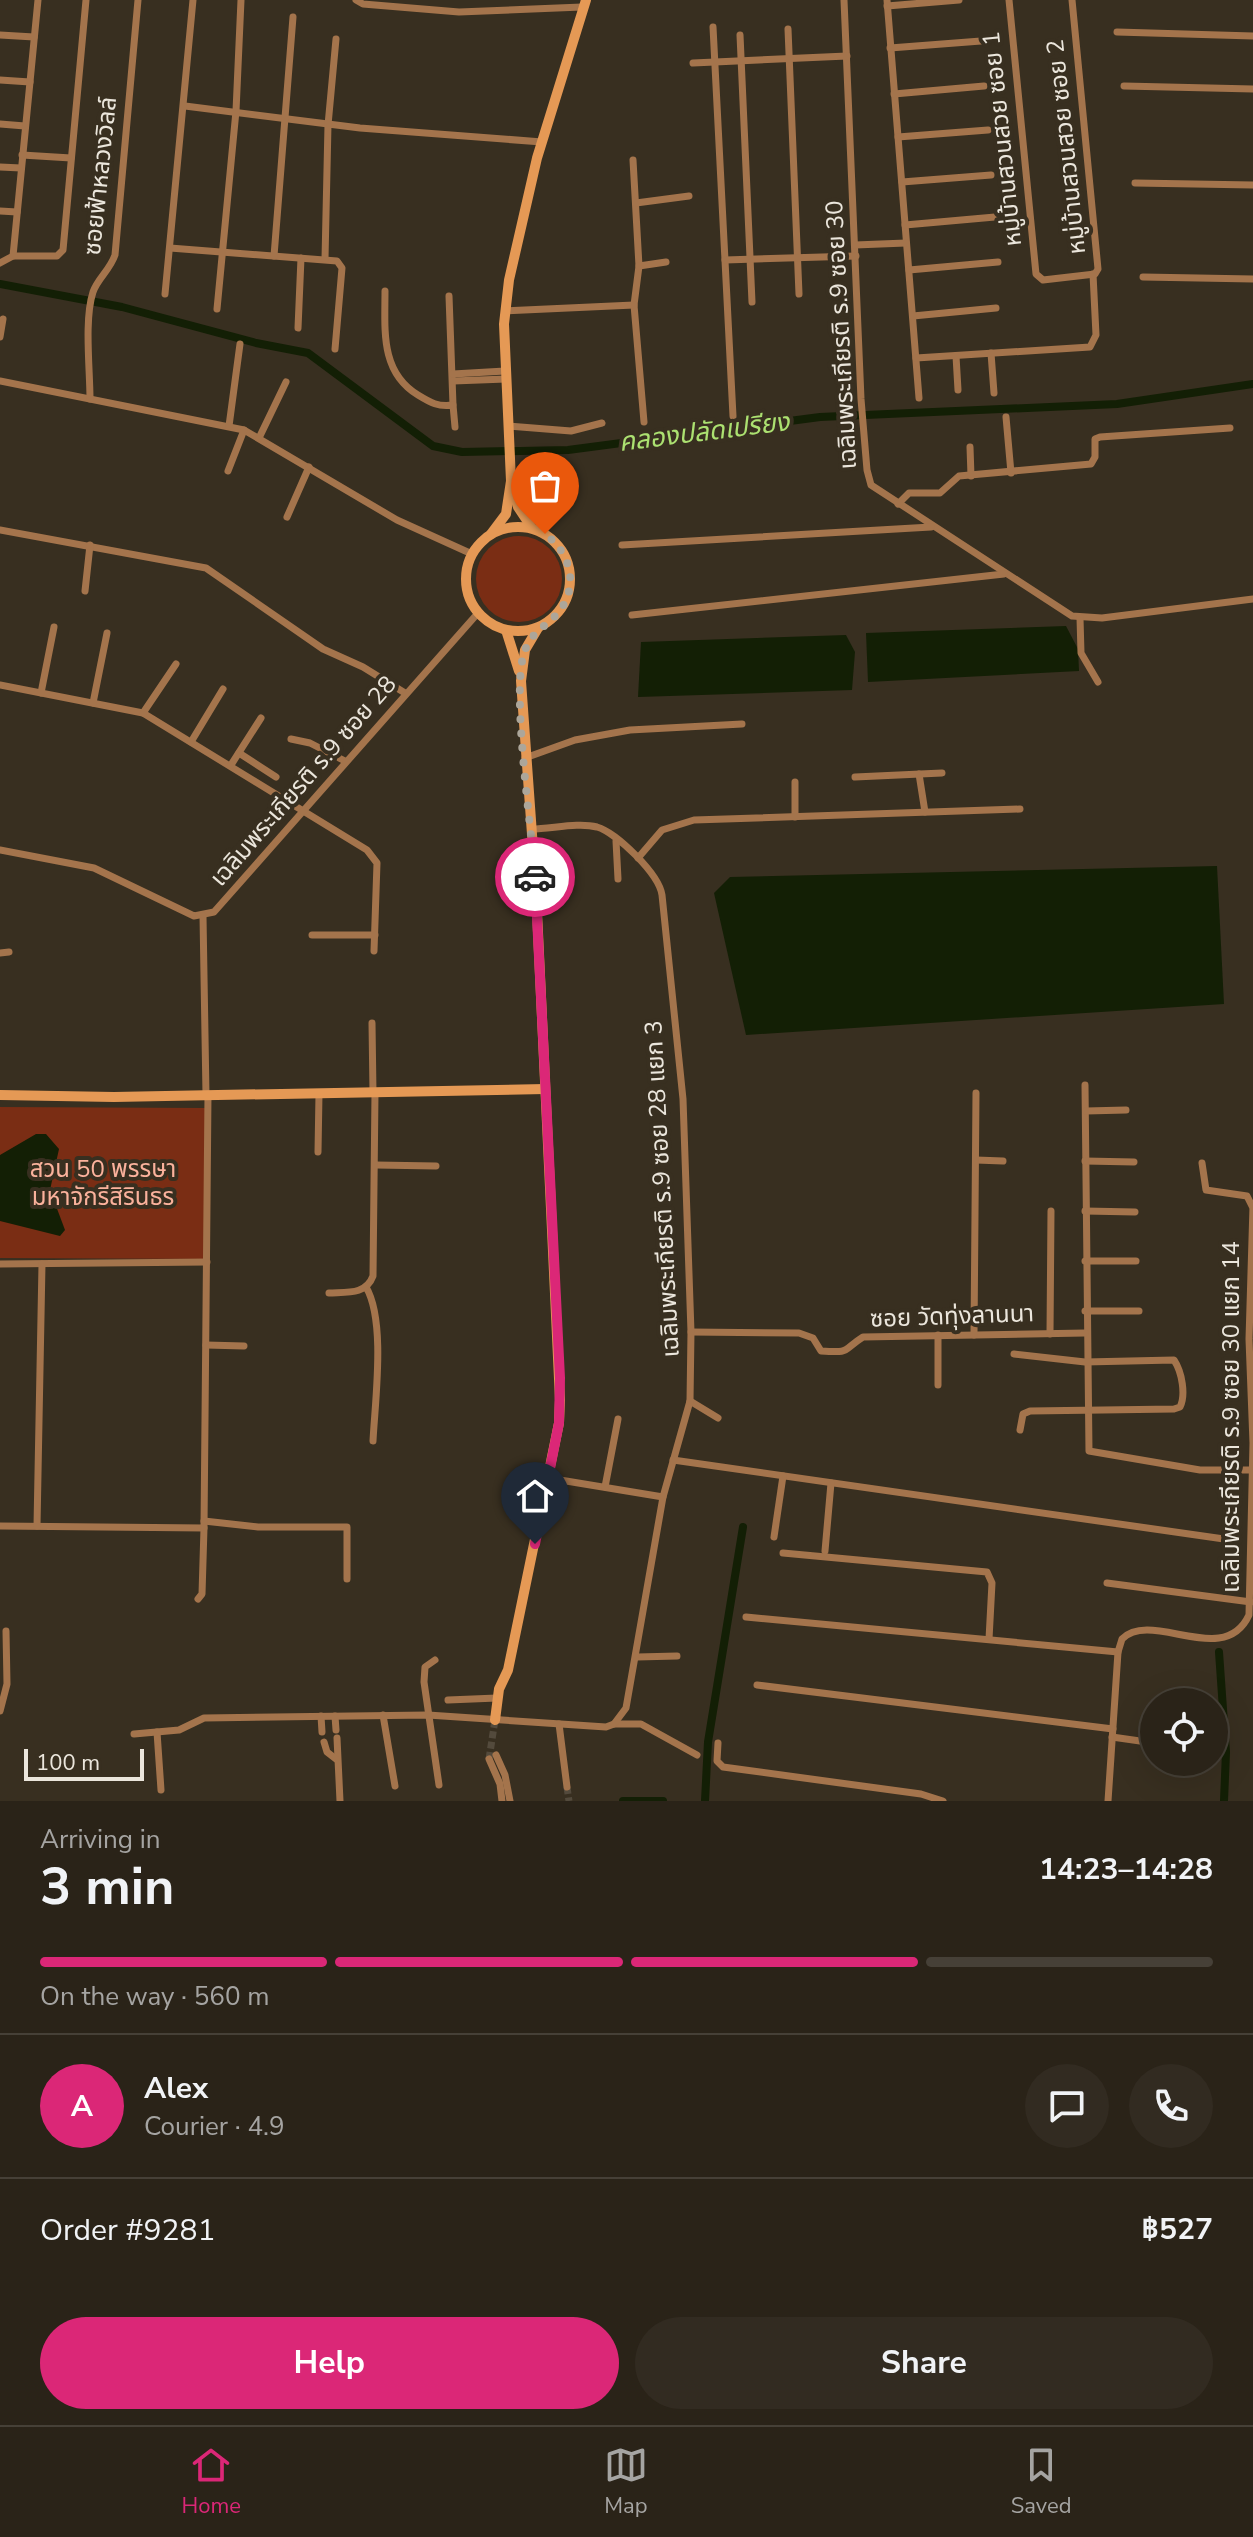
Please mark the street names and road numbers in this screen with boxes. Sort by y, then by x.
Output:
street label: หมู่บ้านสวนสวย ซอย 1 [975,30,1029,248]
street label: หมู่บ้านสวนสวย ซอย 2 [1039,38,1093,256]
street label: ซอยฟ้าหลวงวิลล์ [76,95,124,257]
street label: เฉลิมพระเกียรติ ร.9 ซอย 30 [818,200,864,470]
street label: เฉลิมพระเกียรติ ร.9 ซอย 28 [203,669,403,893]
street label: เฉลิมพระเกียรติ ร.9 ซอย 28 แยก 3 [637,1020,687,1358]
street label: เฉลิมพระเกียรติ ร.9 ซอย 30 แยก 14 [1215,1241,1247,1593]
street label: ซอย วัดทุ่งลานนา [869,1297,1035,1335]

